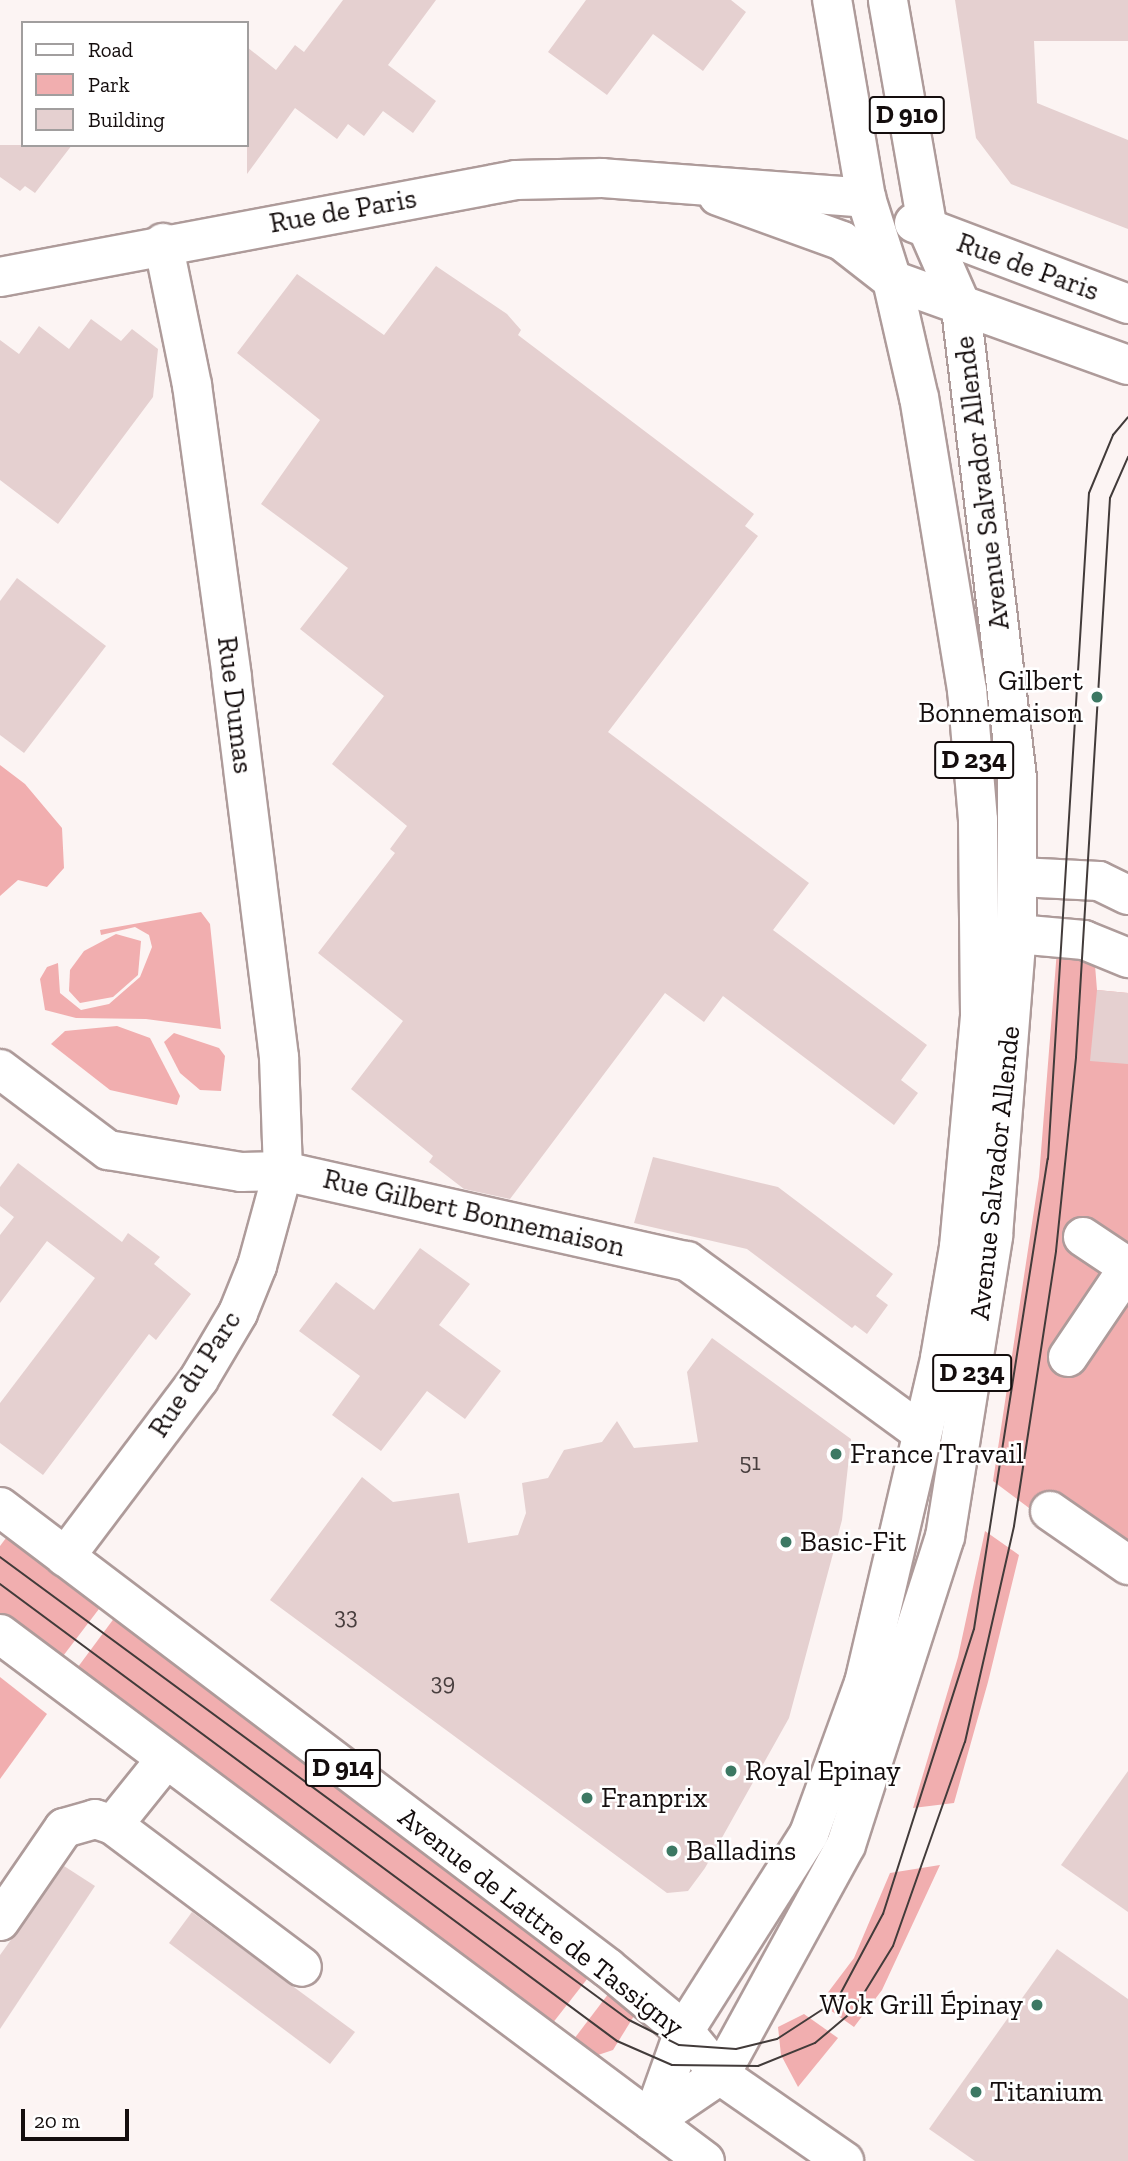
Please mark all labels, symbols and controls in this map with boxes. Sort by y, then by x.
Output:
legend [21,21,248,147]
text: Road [88,37,133,62]
text: Park [88,72,130,97]
road number: D 910 [869,92,946,138]
text: Building [88,107,165,132]
street label: Rue de Paris [267,182,419,240]
street label: Rue de Paris [952,226,1104,308]
street label: Avenue Salvador Allende [947,334,1017,632]
street label: Rue Dumas [210,635,260,775]
place label: Gilbert Bonnemaison [918,664,1083,730]
marker: Gilbert Bonnemaison [1089,689,1105,705]
road number: D 234 [934,738,1014,782]
street label: Avenue Salvador Allende [963,1024,1027,1322]
street label: Rue Gilbert Bonnemaison [320,1162,628,1264]
street label: Rue du Parc [142,1304,248,1444]
road number: D 234 [932,1350,1012,1396]
place label: France Travail [850,1437,1024,1471]
marker: France Travail [828,1446,844,1462]
house number: 51 [739,1448,761,1476]
place label: Basic-Fit [800,1525,906,1559]
marker: Basic-Fit [778,1534,794,1550]
house number: 33 [334,1602,358,1630]
house number: 39 [431,1668,455,1696]
road number: D 914 [304,1746,382,1791]
place label: Royal Epinay [745,1754,901,1788]
marker: Royal Epinay [723,1763,739,1779]
place label: Franprix [601,1781,707,1815]
marker: Franprix [579,1790,595,1806]
street label: Avenue de Lattre de Tassigny [392,1800,690,2044]
place label: Balladins [686,1834,796,1868]
marker: Balladins [664,1843,680,1859]
place label: Wok Grill Épinay [820,1988,1023,2022]
marker: Wok Grill Épinay [1029,1997,1045,2013]
place label: Titanium [990,2075,1103,2109]
marker: Titanium [968,2084,984,2100]
scale bar [24,2094,133,2138]
text: 20 m [34,2108,80,2133]

